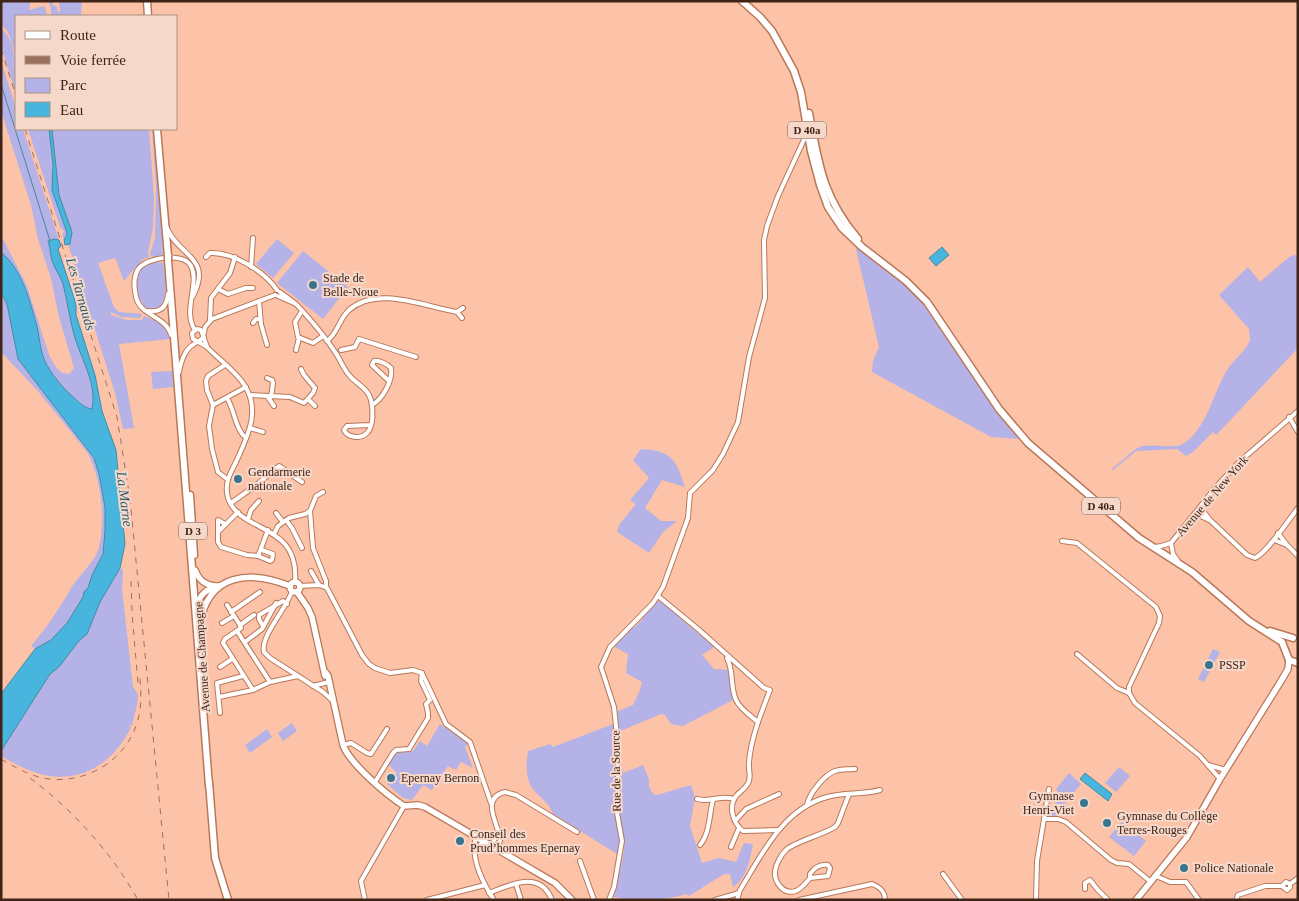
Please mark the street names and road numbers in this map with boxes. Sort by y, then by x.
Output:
road number: D 40a [788,122,826,138]
street label: Avenue de New York [1173,453,1251,539]
road number: D 40a [1082,498,1120,514]
road number: D 3 [179,522,207,540]
street label: Avenue de Champagne [191,601,213,713]
street label: Rue de la Source [608,730,624,812]

